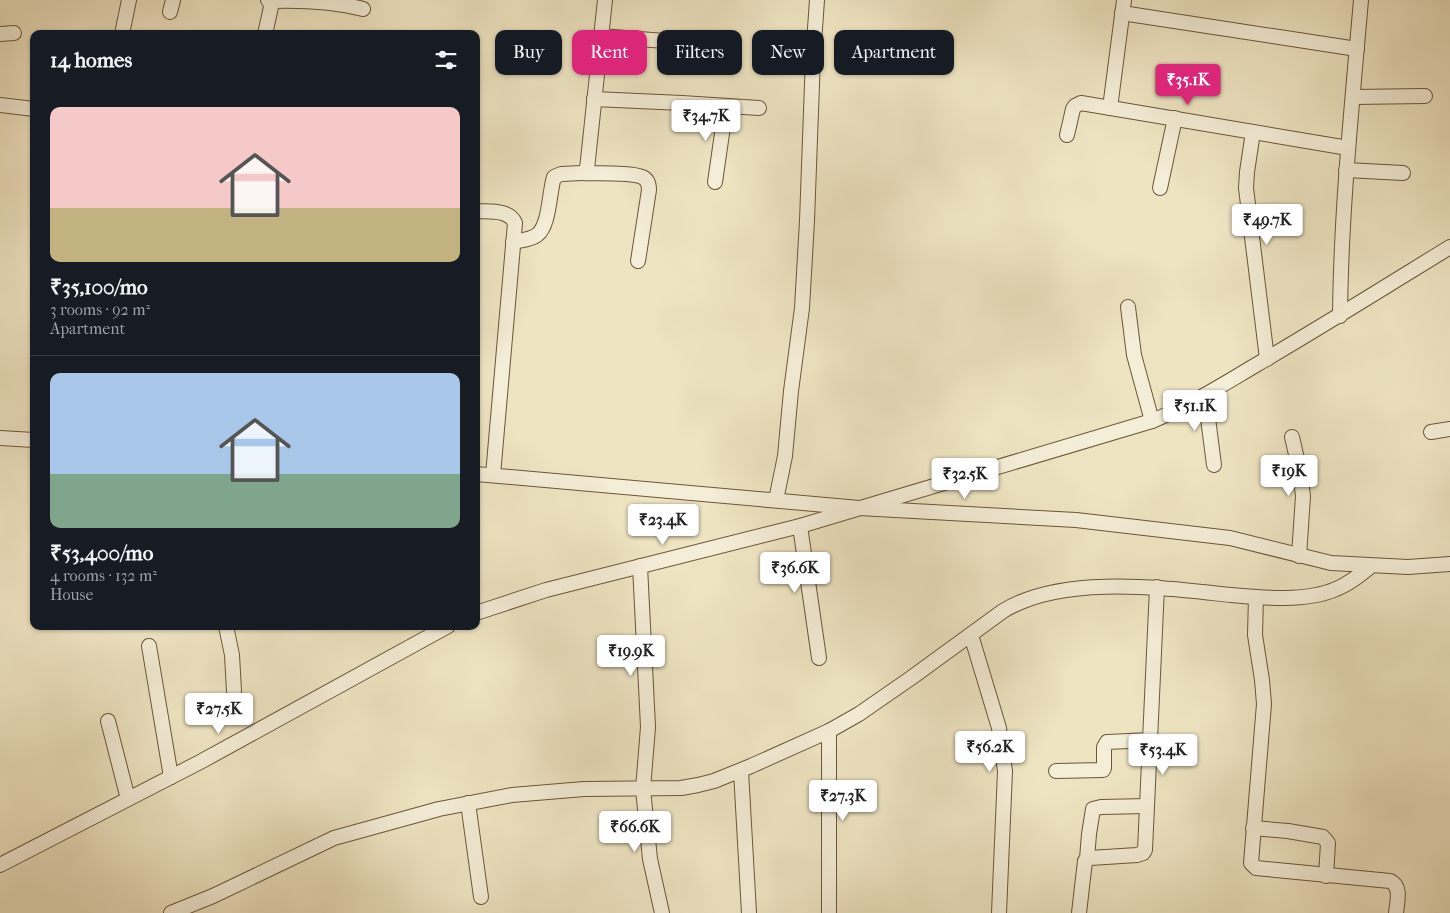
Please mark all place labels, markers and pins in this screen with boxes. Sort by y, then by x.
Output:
pin: ₹35.1K [1147,64,1229,106]
pin: ₹34.7K [665,100,747,142]
pin: ₹49.7K [1226,204,1308,246]
pin: ₹51.1K [1154,390,1236,432]
pin: ₹19K [1259,454,1319,497]
pin: ₹32.5K [924,458,1006,500]
pin: ₹23.4K [622,504,704,546]
pin: ₹36.6K [754,552,836,594]
pin: ₹19.9K [590,634,672,677]
pin: ₹27.5K [178,692,260,735]
pin: ₹56.2K [949,730,1031,773]
pin: ₹53.4K [1122,734,1204,776]
pin: ₹27.3K [802,780,884,822]
pin: ₹66.6K [594,810,676,853]

